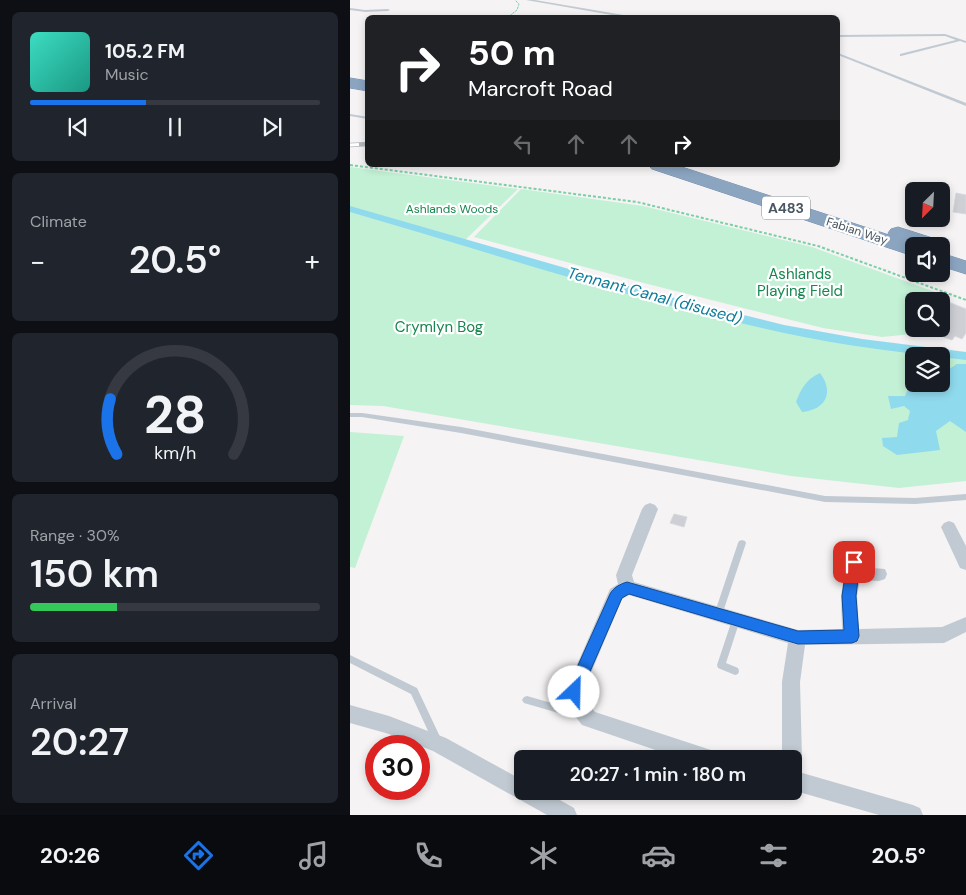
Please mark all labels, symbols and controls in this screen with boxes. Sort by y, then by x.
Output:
text: 50 m [468,30,556,76]
icon: right [385,35,450,100]
text: 105.2 FM [105,39,185,64]
text: Music [105,64,149,85]
text: Marcroft Road [468,74,613,103]
icon: previous [64,113,92,141]
icon: pause [161,113,189,141]
icon: next [258,113,286,141]
icon: left [509,130,537,158]
icon: ahead [562,130,590,158]
icon: ahead [615,130,643,158]
icon: right [668,130,696,158]
north arrow [905,182,950,228]
map controls [905,182,950,392]
road number: A483 [762,197,810,220]
park label: Ashlands Woods [406,201,498,217]
text: Climate [30,211,87,232]
street label: Fabian Way [824,214,890,249]
text: 20.5° [129,235,221,285]
button: sound [905,237,950,282]
text: − [30,243,45,280]
text: + [305,243,320,280]
water label: Tennant Canal (disused) [565,262,744,329]
park label: Ashlands Playing Field [757,264,843,301]
button: search [905,292,950,337]
park label: Crymlyn Bog [395,317,483,337]
button: layers [905,347,950,392]
text: 28 [144,381,206,449]
text: km/h [154,441,196,465]
text: Range · 30% [30,525,120,546]
pin [833,541,875,583]
icon: arrive [840,548,868,576]
text: 150 km [30,549,159,599]
position arrow [547,665,599,717]
text: Arrival [30,693,77,714]
text: 20:27 [30,717,129,767]
speed limit sign: 30 [365,735,430,800]
text: 20:27 · 1 min · 180 m [570,762,746,787]
icon: directions [181,838,216,873]
icon: music [296,838,331,873]
icon: phone [411,838,446,873]
icon: climate [526,838,561,873]
icon: car [641,838,676,873]
icon: filters [756,838,791,873]
text: 20:26 [40,841,100,870]
text: 20.5° [871,841,926,870]

